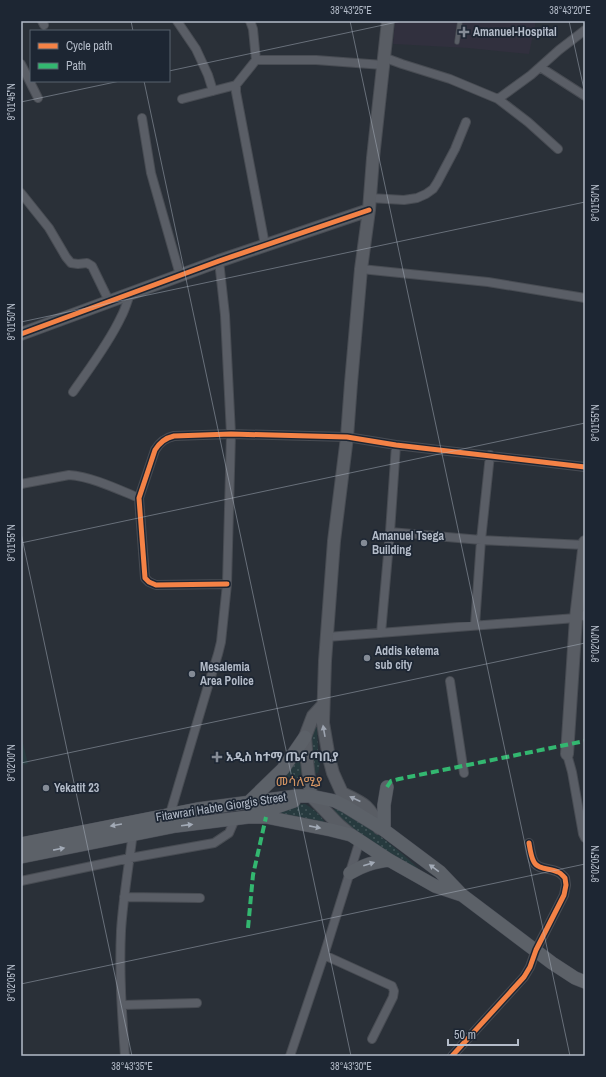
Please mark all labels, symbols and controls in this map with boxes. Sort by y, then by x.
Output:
text: 38°43'25"E [330,4,372,17]
text: 38°43'20"E [549,4,591,17]
place label: Amanuel-Hospital [473,24,557,40]
marker: Amanuel-Hospital [458,26,470,38]
legend [30,30,170,82]
text: Cycle path [66,38,113,54]
text: Path [66,58,86,74]
text: 9°01'45"N [5,83,18,121]
text: 9°01'50"N [589,184,602,222]
text: 9°01'50"N [5,303,18,341]
text: 9°01'55"N [589,404,602,442]
text: 9°01'55"N [5,524,18,562]
place label: Amanuel Tsega Building [372,528,445,558]
marker: Amanuel Tsega Building [359,538,369,548]
text: 9°02'00"N [589,625,602,663]
place label: Addis ketema sub city [375,643,440,673]
marker: Addis ketema sub city [362,653,372,663]
place label: Mesalemia Area Police [200,659,254,689]
marker: Mesalemia Area Police [187,669,197,679]
one-way arrow [321,725,327,738]
text: 9°02'00"N [5,744,18,782]
place label: አዲስ ከተማ ጤና ጣቢያ [226,749,339,765]
marker: አዲስ ከተማ ጤና ጣቢያ [211,751,223,763]
district label: መሳለሚያ [276,773,322,790]
place label: Yekatit 23 [54,780,100,796]
marker: Yekatit 23 [41,783,51,793]
street label: Fitawrari Habte Giorgis Street [155,789,288,825]
one-way arrow [349,796,361,802]
one-way arrow [109,822,122,828]
one-way arrow [181,822,193,828]
one-way arrow [309,824,322,830]
text: 9°02'05"N [589,845,602,883]
one-way arrow [53,846,65,852]
one-way arrow [363,861,375,867]
one-way arrow [429,864,440,872]
text: 9°02'05"N [5,964,18,1002]
scale bar [448,1021,518,1047]
text: 50 m [454,1027,476,1043]
text: 38°43'35"E [111,1060,153,1073]
text: 38°43'30"E [330,1060,372,1073]

